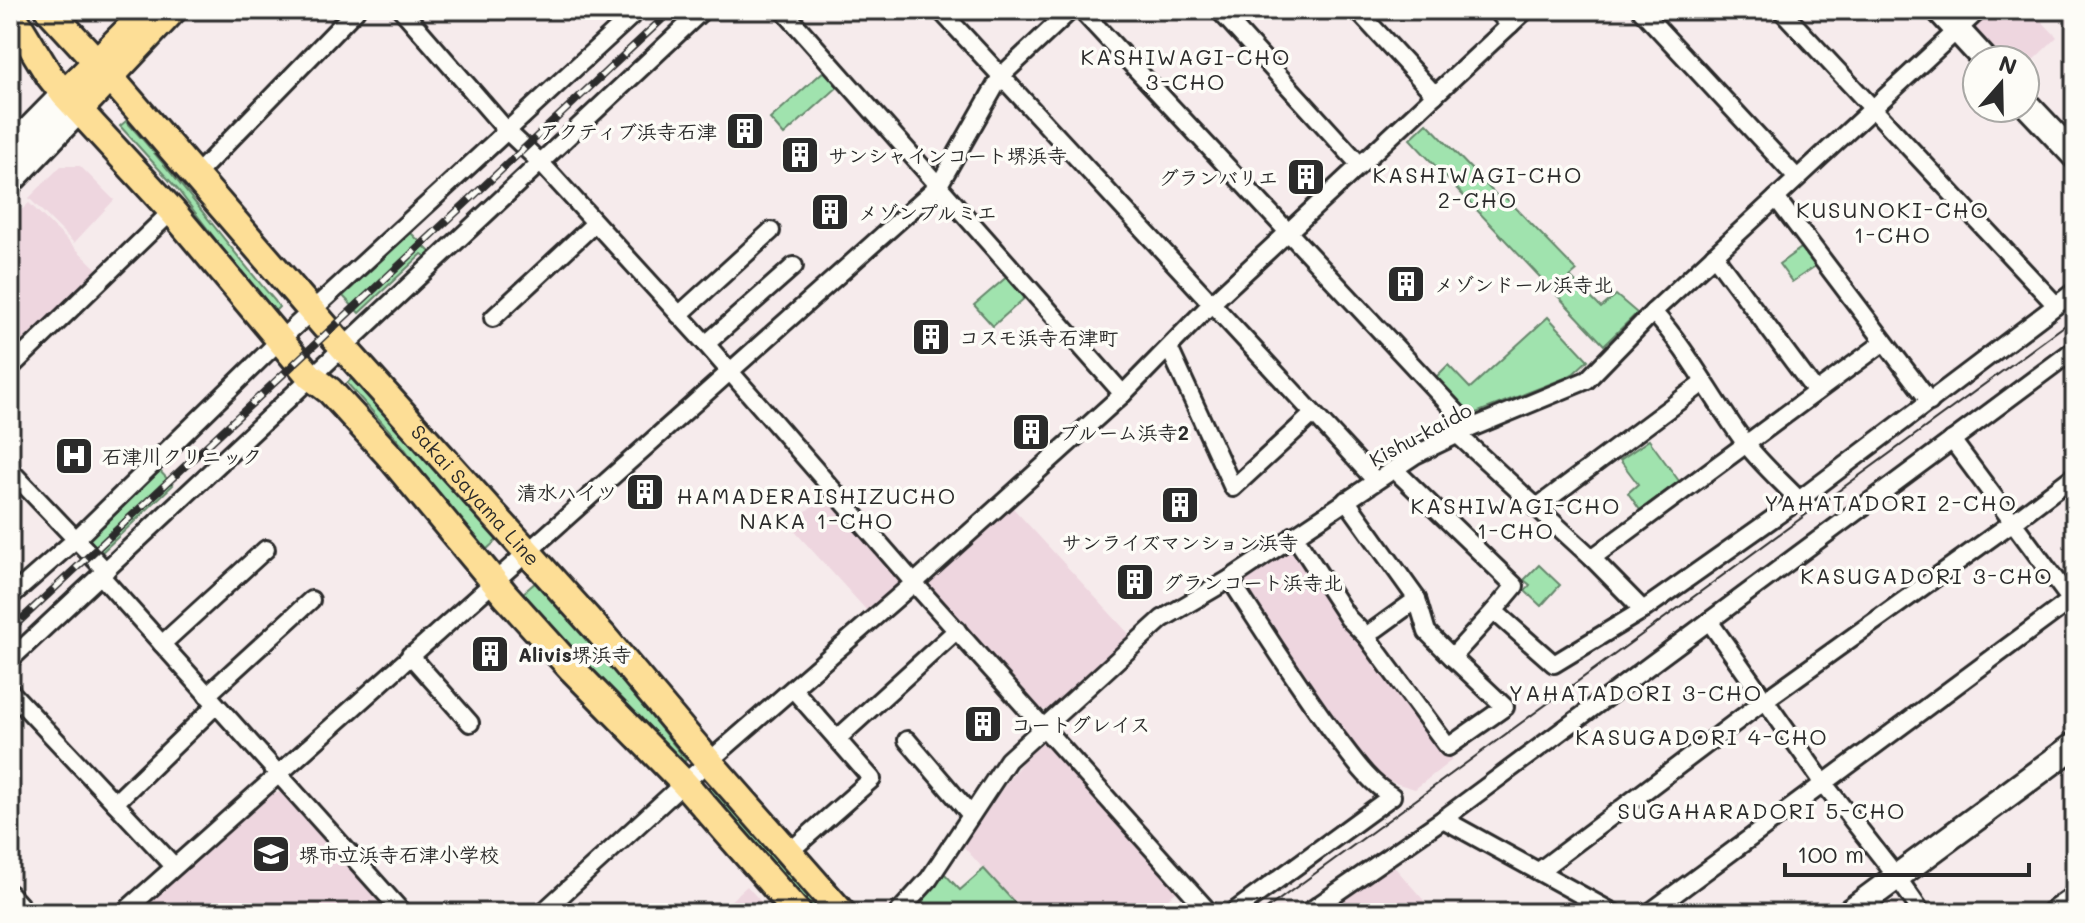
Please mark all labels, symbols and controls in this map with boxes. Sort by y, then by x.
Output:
district label: KASHIWAGI-CHO 3-CHO [1081,42,1291,96]
north arrow [1961,44,2041,124]
text: N [1995,48,2021,81]
building icon: アクティブ浜寺石津 [724,110,766,152]
place label: アクティブ浜寺石津 [539,118,717,144]
building icon: サンシャインコート堺浜寺 [779,134,821,176]
place label: サンシャインコート堺浜寺 [828,142,1067,168]
building icon: グランバリエ [1285,156,1327,198]
district label: KASHIWAGI-CHO 2-CHO [1373,160,1583,214]
place label: グランバリエ [1159,164,1278,190]
building icon: メゾンプルミエ [809,191,851,233]
district label: KUSUNOKI-CHO 1-CHO [1796,195,1990,249]
place label: メゾンプルミエ [858,199,997,225]
building icon: メゾンドール浜寺北 [1385,263,1427,305]
place label: メゾンドール浜寺北 [1434,271,1613,297]
building icon: コスモ浜寺石津町 [910,316,952,358]
place label: コスモ浜寺石津町 [959,324,1118,350]
street label: Kishu-kaido [1364,396,1476,472]
building icon: ブルーム浜寺2 [1010,411,1052,453]
street label: Sakai Sayama Line [406,419,546,571]
place label: ブルーム浜寺2 [1059,419,1189,445]
hospital icon: 石津川クリニック [53,435,95,477]
place label: 石津川クリニック [102,443,262,469]
building icon: 清水ハイツ [624,471,666,513]
place label: 清水ハイツ [517,479,617,505]
district label: HAMADERAISHIZUCHO NAKA 1-CHO [677,481,957,535]
building icon: サンライズマンション浜寺 [1159,484,1201,526]
district label: YAHATADORI 2-CHO [1764,488,2018,517]
district label: KASHIWAGI-CHO 1-CHO [1411,491,1621,545]
place label: サンライズマンション浜寺 [1061,529,1299,555]
building icon: グランコート浜寺北 [1114,561,1156,603]
district label: KASUGADORI 3-CHO [1800,561,2054,590]
place label: グランコート浜寺北 [1163,569,1343,595]
building icon: Alivis堺浜寺 [469,633,511,675]
place label: Alivis堺浜寺 [518,641,632,667]
district label: YAHATADORI 3-CHO [1509,678,1763,707]
building icon: コートグレイス [962,703,1004,745]
place label: コートグレイス [1011,711,1150,737]
district label: KASUGADORI 4-CHO [1575,722,1829,751]
district label: SUGAHARADORI 5-CHO [1617,796,1907,825]
scale bar [1785,827,2029,877]
school or university icon: 堺市立浜寺石津小学校 [250,833,292,875]
text: 100 m [1797,838,1864,869]
place label: 堺市立浜寺石津小学校 [299,841,499,867]

